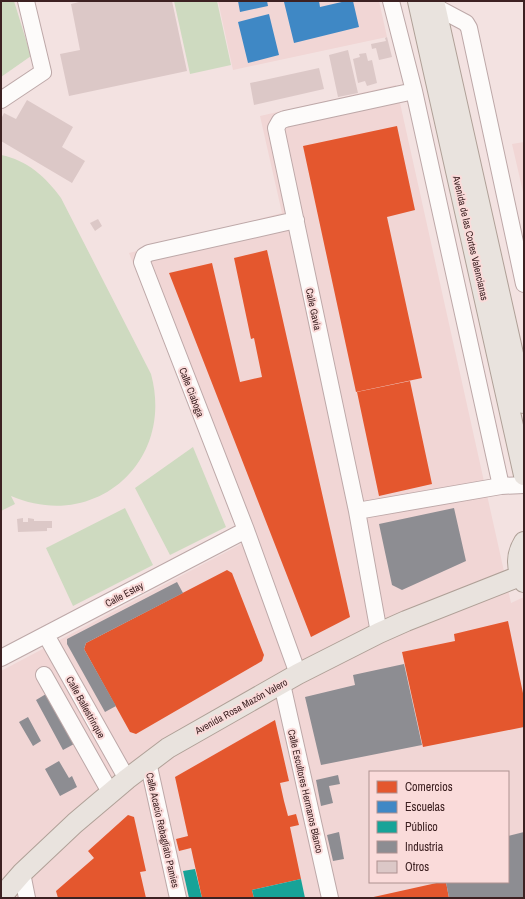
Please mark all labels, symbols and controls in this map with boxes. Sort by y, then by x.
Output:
street label: Avenida de las Cortes Valencianas [450,174,491,302]
street label: Calle Gavia [303,287,324,332]
street label: Calle Ciaboga [176,366,207,419]
street label: Calle Estay [103,579,146,610]
street label: Calle Ballestrinque [63,674,108,741]
street label: Avenida Rosa Mazón Valero [192,675,290,738]
street label: Calle Escultores Hermanos Blanco [285,728,326,855]
street label: Calle Acacio Rebagliato Pamies [143,771,182,889]
legend [369,771,509,883]
text: Comercios [405,779,453,795]
text: Escuelas [405,799,445,815]
text: Público [405,819,438,835]
text: Industria [405,839,444,855]
text: Otros [405,859,429,875]

